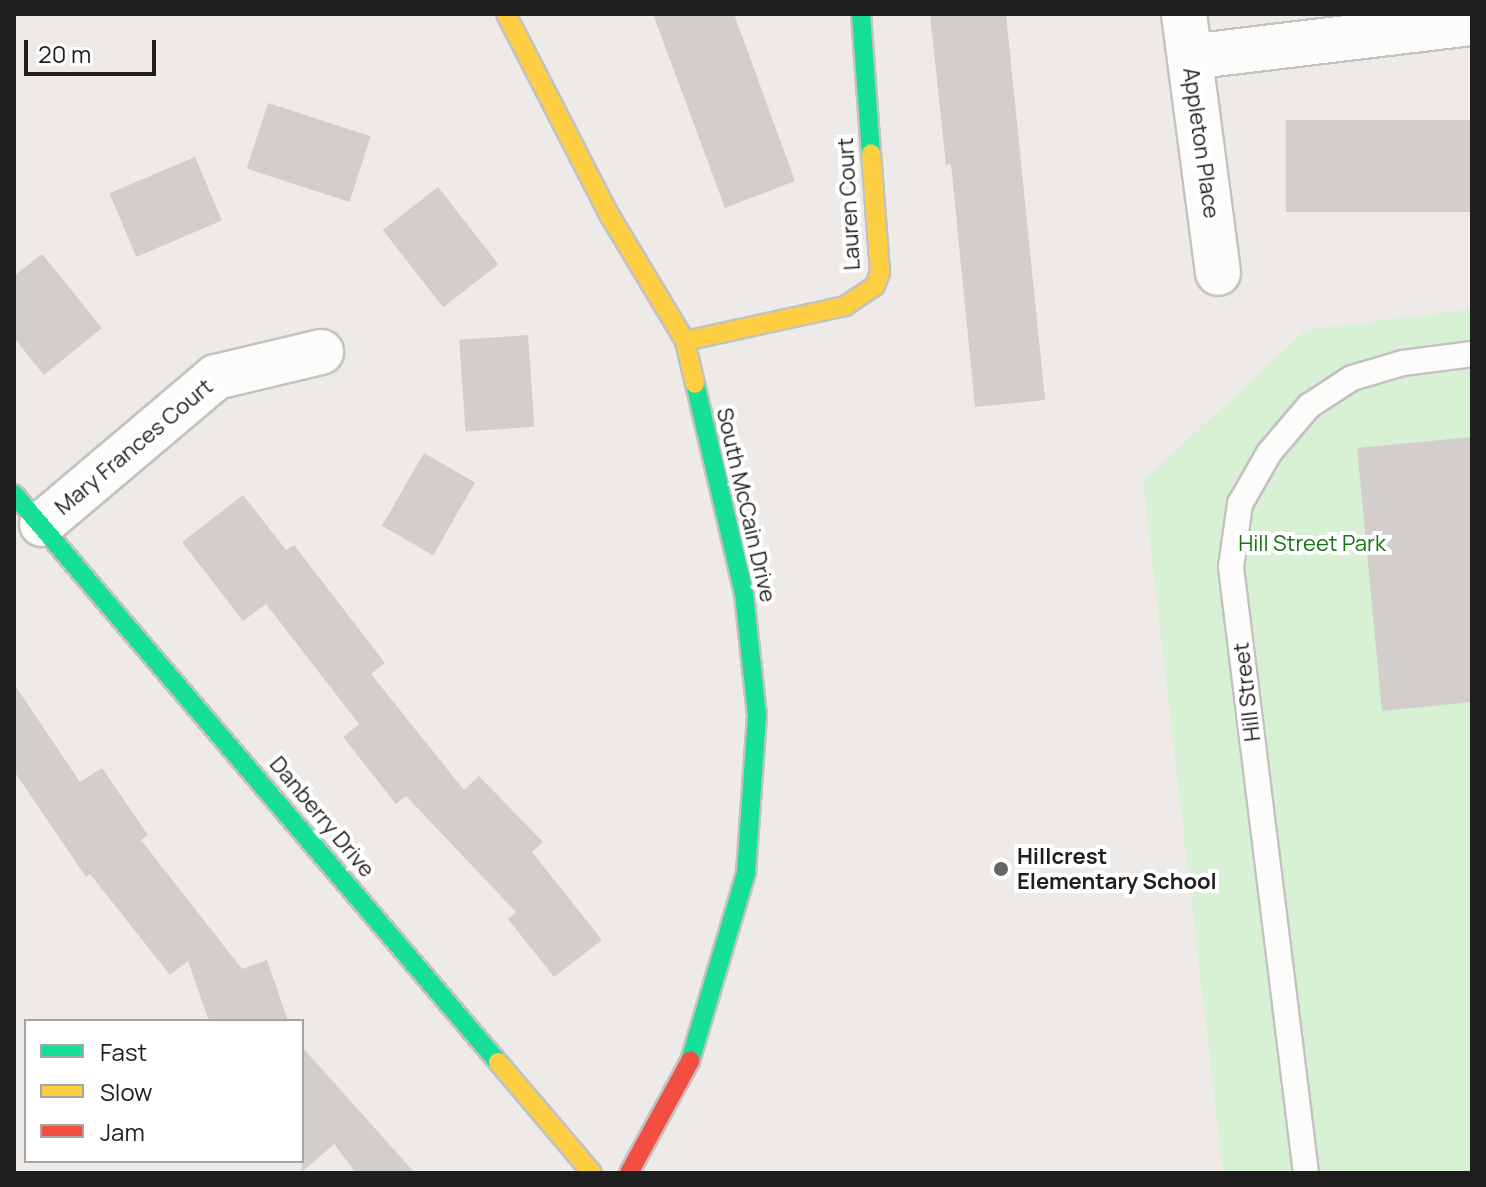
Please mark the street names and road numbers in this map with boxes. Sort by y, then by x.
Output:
street label: Appleton Place [1177,66,1225,220]
street label: Lauren Court [832,137,866,271]
street label: Mary Frances Court [50,373,218,521]
street label: South McCain Drive [711,405,781,605]
street label: Hill Street [1228,641,1266,743]
street label: Danberry Drive [264,751,380,883]

